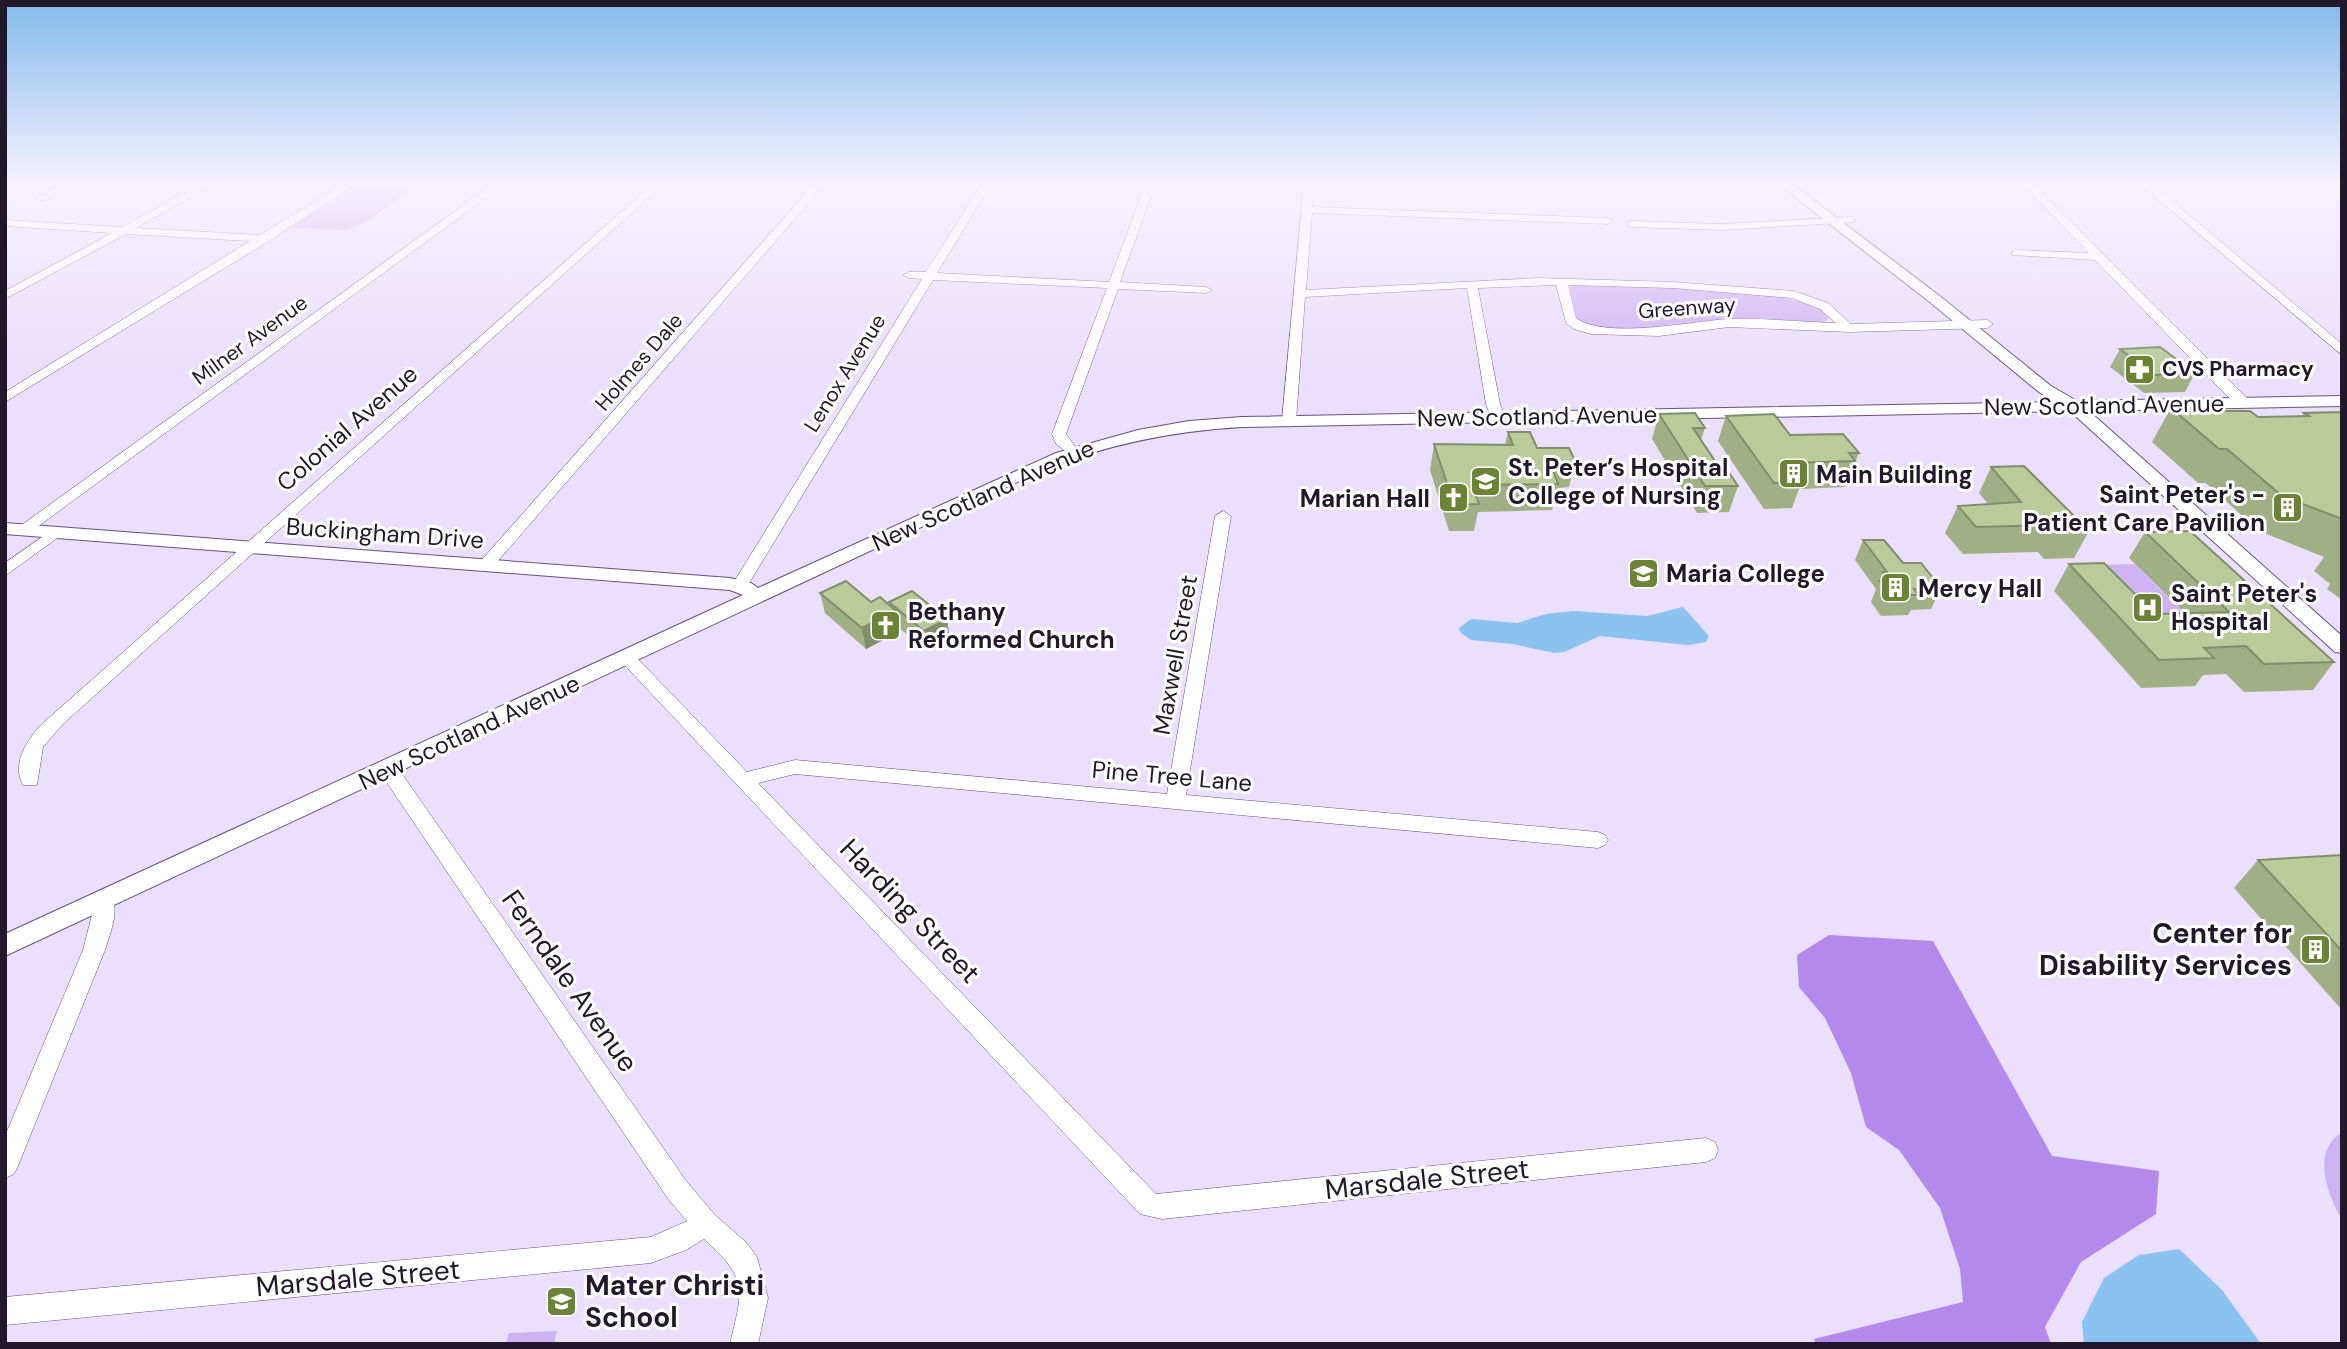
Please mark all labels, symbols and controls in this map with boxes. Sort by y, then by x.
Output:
street label: Milner Avenue [187,289,313,391]
street label: Greenway [1637,291,1737,325]
street label: Holmes Dale [589,307,689,417]
street label: Lenox Avenue [798,309,892,437]
pharmacy icon: CVS Pharmacy [2122,352,2156,386]
place label: CVS Pharmacy [2162,355,2314,383]
street label: Colonial Avenue [270,358,424,498]
street label: New Scotland Avenue [1984,387,2224,423]
street label: New Scotland Avenue [1417,398,1657,434]
street label: New Scotland Avenue [867,432,1099,558]
place label: St. Peter’s Hospital College of Nursing [1508,452,1728,511]
building icon: Main Building [1776,457,1810,491]
place label: Main Building [1816,459,1973,490]
school or university icon: St. Peter’s Hospital College of Nursing [1468,464,1502,498]
place label: Saint Peter's - Patient Care Pavilion [2023,479,2265,538]
church icon: Marian Hall [1436,481,1470,515]
place label: Marian Hall [1300,483,1430,514]
building icon: Saint Peter's - Patient Care Pavilion [2271,491,2305,525]
street label: Buckingham Drive [285,511,485,555]
school or university icon: Maria College [1626,556,1660,590]
place label: Maria College [1666,558,1825,589]
building icon: Mercy Hall [1878,571,1912,605]
street label: Maxwell Street [1146,573,1204,737]
place label: Mercy Hall [1918,573,2042,604]
place label: Saint Peter's Hospital [2171,578,2317,637]
hospital icon: Saint Peter's Hospital [2131,590,2165,624]
place label: Bethany Reformed Church [908,596,1115,655]
church icon: Bethany Reformed Church [868,608,902,642]
street label: New Scotland Avenue [354,667,584,797]
street label: Pine Tree Lane [1091,754,1253,798]
street label: Harding Street [832,831,988,991]
street label: Ferndale Avenue [493,883,647,1079]
place label: Center for Disability Services [2039,915,2292,984]
building icon: Center for Disability Services [2298,932,2332,966]
street label: Marsdale Street [1323,1150,1531,1208]
street label: Marsdale Street [254,1251,462,1305]
place label: Mater Christi School [585,1267,764,1336]
school or university icon: Mater Christi School [545,1284,579,1318]

